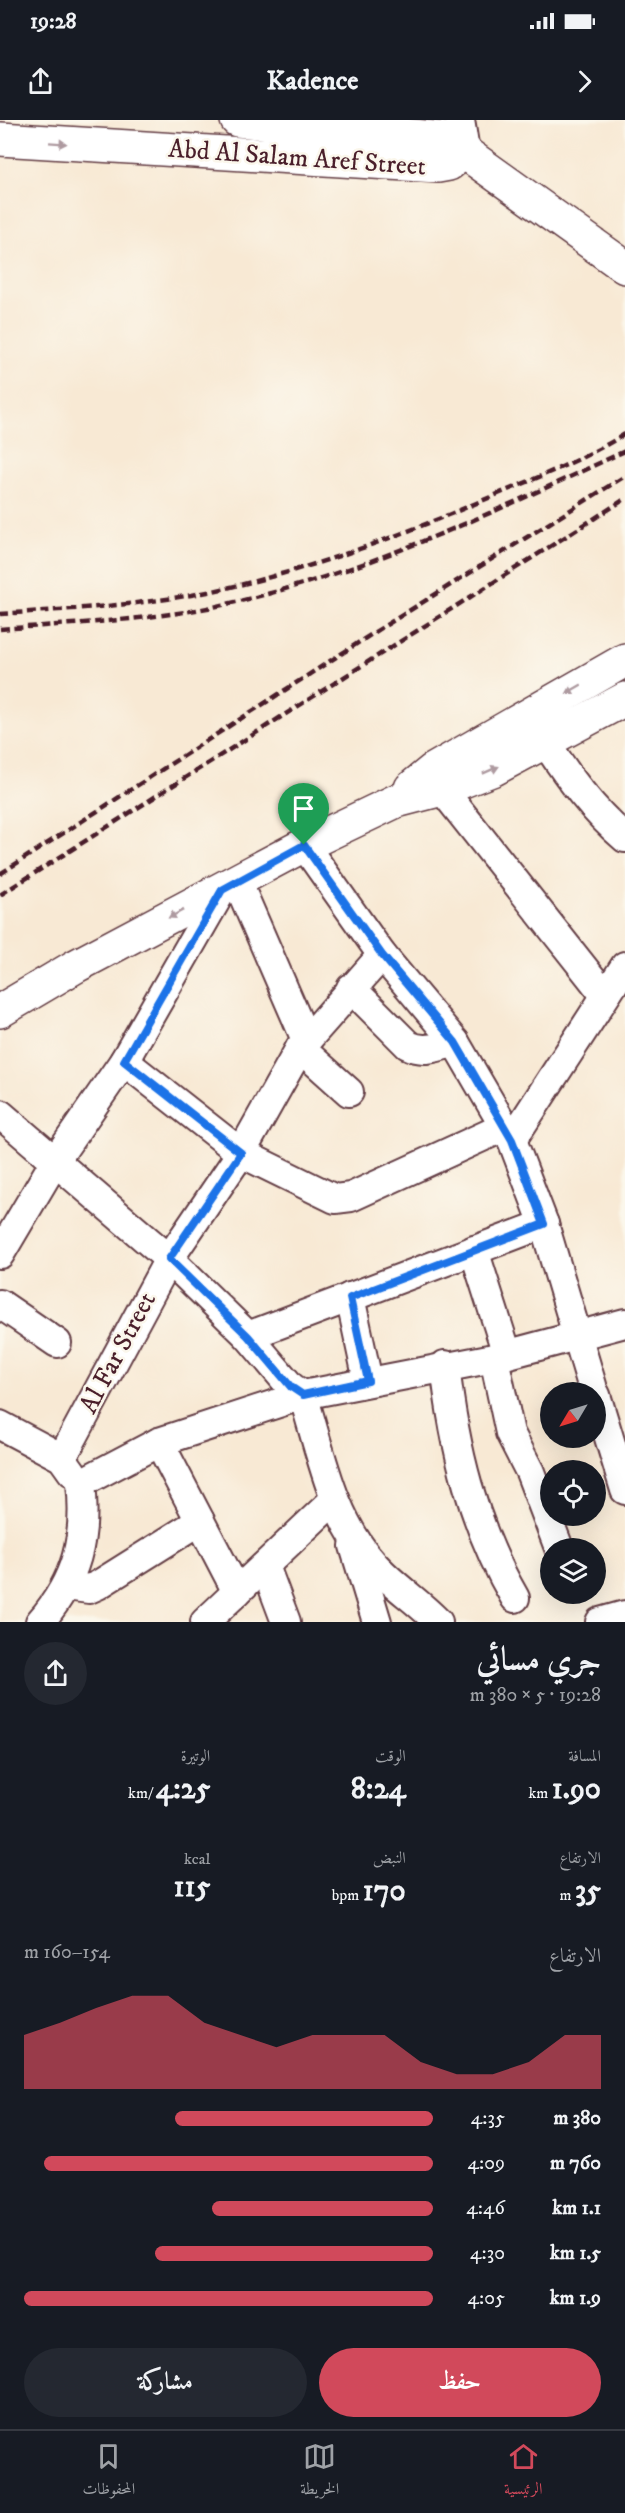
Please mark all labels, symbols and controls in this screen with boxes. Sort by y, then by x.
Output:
text: 19:28 [30,8,77,35]
text: Kadence [267,64,358,98]
icon: share [24,65,57,98]
icon: forward [568,65,601,98]
street label: Abd Al Salam Aref Street [167,133,427,183]
one-way arrow [49,138,68,147]
one-way arrow [566,684,582,695]
one-way arrow [483,765,501,775]
pin [278,783,329,845]
icon: arrive [287,792,320,825]
one-way arrow [167,909,184,919]
street label: Al Far Street [72,1287,164,1419]
north arrow [540,1382,606,1448]
map controls [540,1382,606,1604]
button: locate [540,1460,606,1526]
button: layers [540,1538,606,1604]
text: جري مسائي [476,1640,601,1681]
button: share [24,1642,87,1705]
text: 19:28 · 5 × 380 m [470,1683,601,1708]
text: الوتيرة [181,1746,210,1766]
text: الوقت [375,1746,406,1766]
text: المسافة [568,1746,601,1766]
text: 4:25 [156,1771,210,1808]
text: 8:24 [351,1771,406,1808]
text: 1.90 [552,1771,601,1808]
text: /km [128,1783,156,1803]
text: km [528,1783,552,1803]
text: النبض [373,1848,406,1868]
text: الارتفاع [559,1848,601,1868]
text: kcal [184,1849,210,1869]
text: 115 [174,1869,210,1906]
text: 170 [363,1873,406,1910]
text: 35 [575,1873,601,1910]
text: bpm [332,1885,363,1905]
text: m [559,1885,575,1905]
text: 154–160 m [24,1940,110,1965]
text: الارتفاع [549,1944,601,1969]
text: 4:35 [471,2106,505,2131]
text: 380 m [553,2106,601,2131]
text: 4:09 [468,2151,505,2176]
text: 760 m [550,2151,601,2176]
text: 4:46 [466,2196,505,2221]
text: 1.1 km [552,2196,601,2221]
text: 4:30 [470,2241,505,2266]
text: 1.5 km [550,2241,601,2266]
text: 4:05 [468,2286,505,2311]
text: 1.9 km [550,2286,601,2311]
button: مشاركة [24,2348,307,2417]
button: حفظ [319,2348,601,2417]
tab: المحفوظات [82,2440,135,2504]
tab: الخريطة [300,2440,339,2504]
tab: الرئيسية [504,2440,543,2504]

